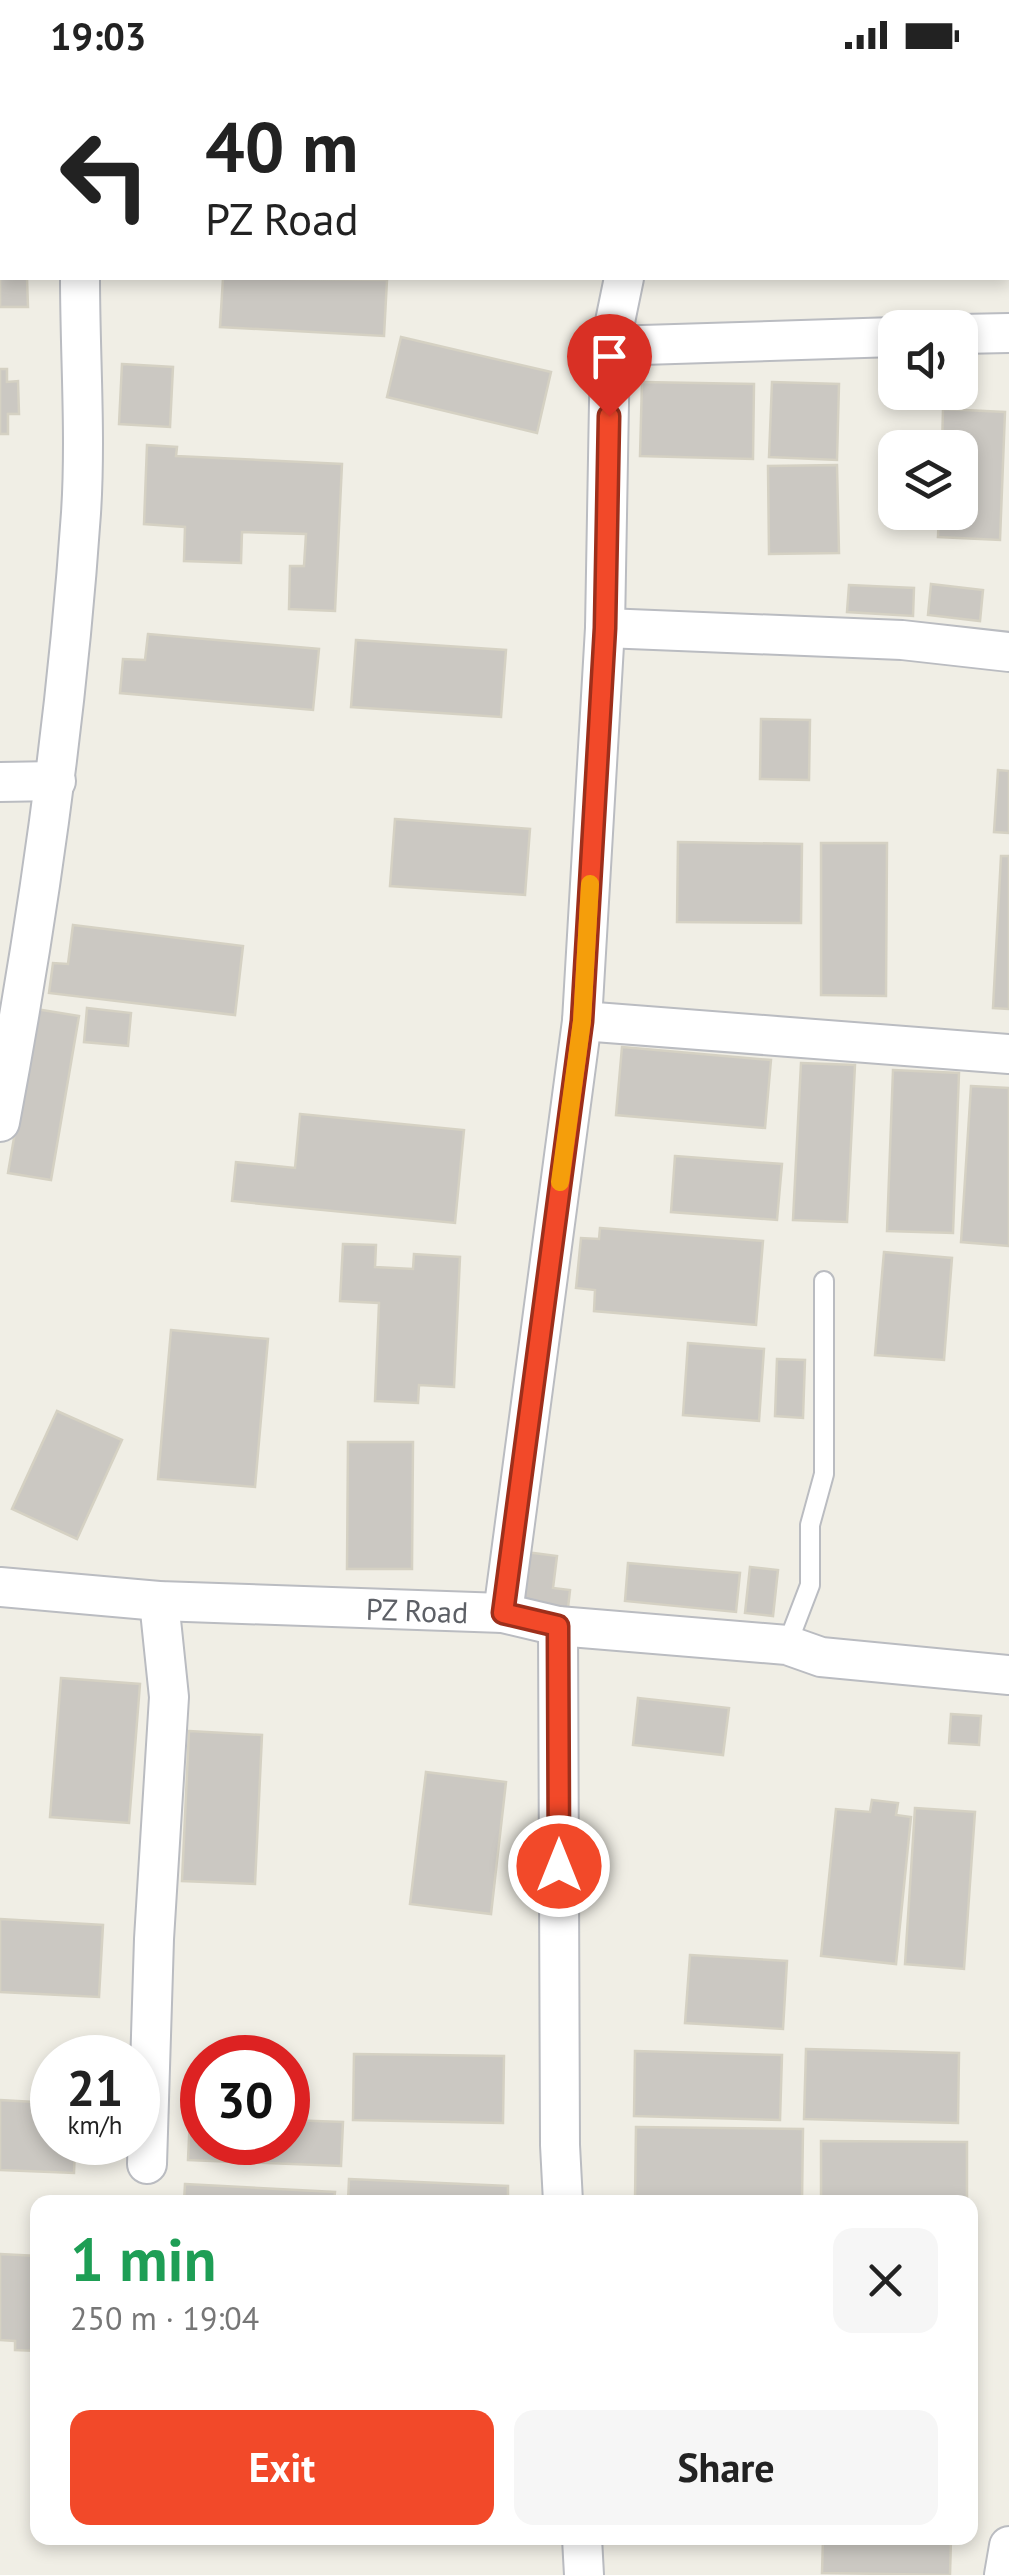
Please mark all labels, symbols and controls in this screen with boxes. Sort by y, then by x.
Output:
text: 19:03 [50,11,146,60]
text: 40 m [205,101,358,191]
icon: left [40,110,170,240]
text: PZ Road [205,189,359,247]
map controls [878,310,978,530]
button: sound [878,310,978,410]
pin [567,314,652,417]
icon: arrive [582,329,637,384]
button: layers [878,430,978,530]
street label: PZ Road [365,1589,469,1631]
position arrow [507,1814,611,1918]
speed limit sign: 30 [180,2035,310,2165]
text: 21 [67,2055,123,2120]
text: km/h [68,2109,122,2141]
text: 1 min [70,2220,216,2298]
button: close [833,2228,938,2333]
text: 250 m · 19:04 [70,2297,259,2339]
button: Exit [70,2410,494,2525]
button: Share [514,2410,938,2525]

